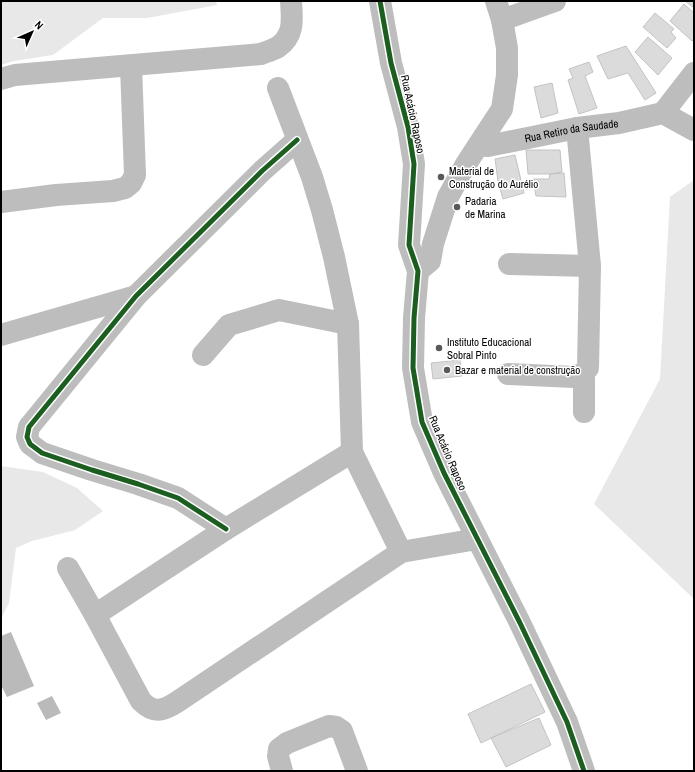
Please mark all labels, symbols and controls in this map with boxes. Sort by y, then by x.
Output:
north arrow [12,12,52,52]
text: N [32,18,46,32]
street label: Rua Acácio Raposo [398,74,428,154]
street label: Rua Retiro da Saudade [523,116,619,145]
place label: Material de Construção do Aurélio [449,164,538,191]
marker: Material de Construção do Aurélio [436,172,446,182]
place label: Padaria de Marina [465,194,506,221]
marker: Padaria de Marina [452,202,462,212]
place label: Instituto Educacional Sobral Pinto [447,335,531,362]
marker: Instituto Educacional Sobral Pinto [434,343,444,353]
place label: Bazar e material de construção [455,363,580,377]
marker: Bazar e material de construção [442,365,452,375]
street label: Rua Acácio Raposo [426,414,470,492]

